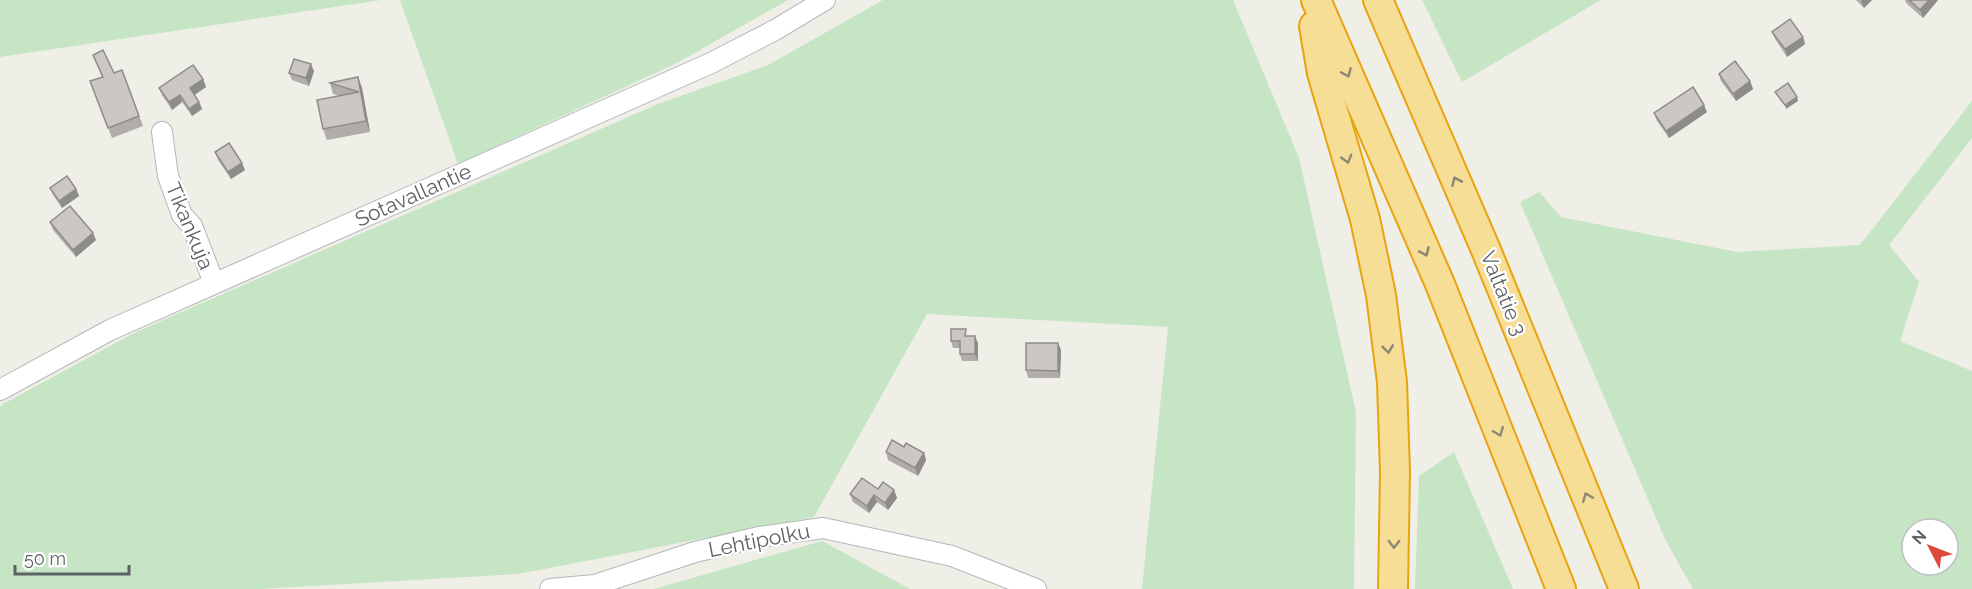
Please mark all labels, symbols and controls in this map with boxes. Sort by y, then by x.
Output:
one-way arrow [1340,67,1352,78]
one-way arrow [1340,154,1353,164]
street label: Sotavallantie [351,158,475,232]
one-way arrow [1451,176,1463,187]
street label: Tikankuja [161,179,219,273]
one-way arrow [1418,245,1430,256]
street label: Valtatie 3 [1476,247,1532,339]
one-way arrow [1381,345,1393,354]
one-way arrow [1492,426,1504,437]
one-way arrow [1582,492,1594,503]
north arrow [1900,517,1960,577]
street label: Lehtipolku [706,518,812,562]
text: N [1908,526,1930,548]
scale bar [15,538,129,576]
one-way arrow [1388,539,1400,548]
text: 50 m [24,548,66,569]

